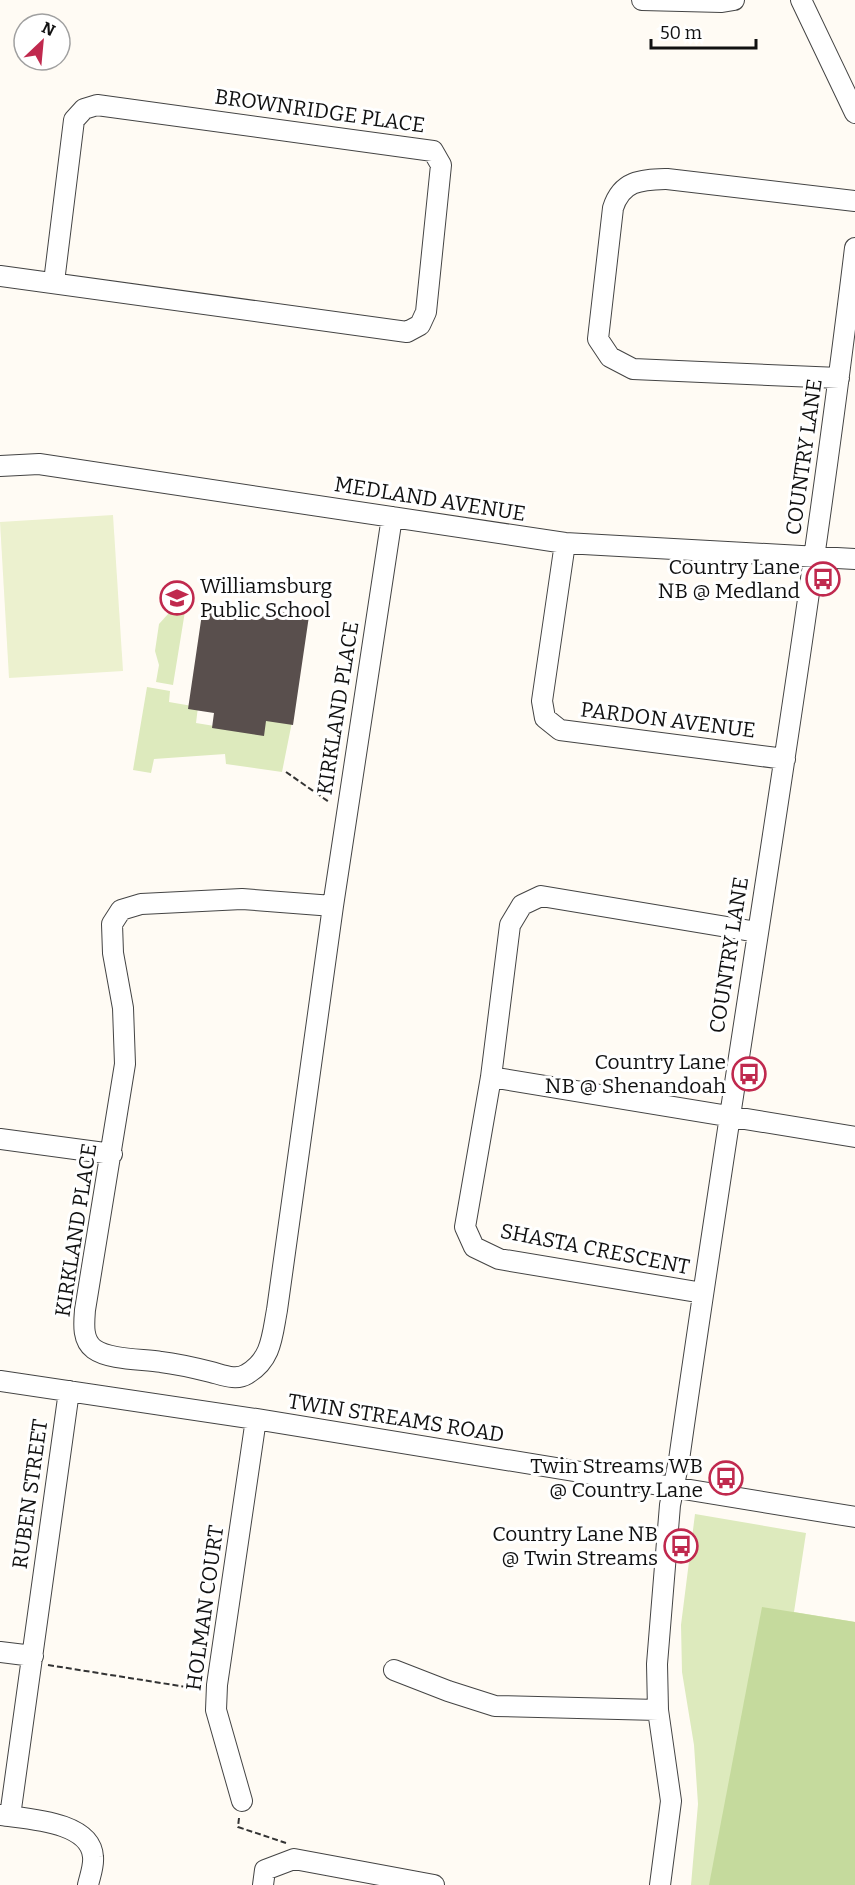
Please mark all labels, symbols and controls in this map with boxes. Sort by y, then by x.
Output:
north arrow [12,12,72,72]
scale bar [651,12,756,50]
text: N [39,18,58,40]
text: 50 m [660,22,702,44]
street label: BROWNRIDGE PLACE [213,83,427,139]
street label: COUNTRY LANE [780,377,828,537]
street label: MEDLAND AVENUE [332,471,528,527]
place label: Country Lane NB @ Medland [658,554,800,604]
bus stop icon: Country Lane NB @ Medland [805,561,841,597]
place label: Williamsburg Public School [200,573,332,623]
school or university icon: Williamsburg Public School [159,580,195,616]
street label: KIRKLAND PLACE [311,619,365,797]
street label: PARDON AVENUE [579,696,757,744]
street label: COUNTRY LANE [704,875,754,1035]
place label: Country Lane NB @ Shenandoah [545,1049,726,1099]
bus stop icon: Country Lane NB @ Shenandoah [731,1056,767,1092]
street label: KIRKLAND PLACE [49,1141,103,1319]
street label: SHASTA CRESCENT [498,1218,692,1280]
street label: TWIN STREAMS ROAD [286,1388,506,1448]
street label: RUBEN STREET [7,1417,53,1571]
place label: Twin Streams WB @ Country Lane [530,1453,703,1503]
bus stop icon: Twin Streams WB @ Country Lane [708,1460,744,1496]
place label: Country Lane NB @ Twin Streams [492,1521,658,1571]
street label: HOLMAN COURT [181,1524,229,1692]
bus stop icon: Country Lane NB @ Twin Streams [663,1528,699,1564]

